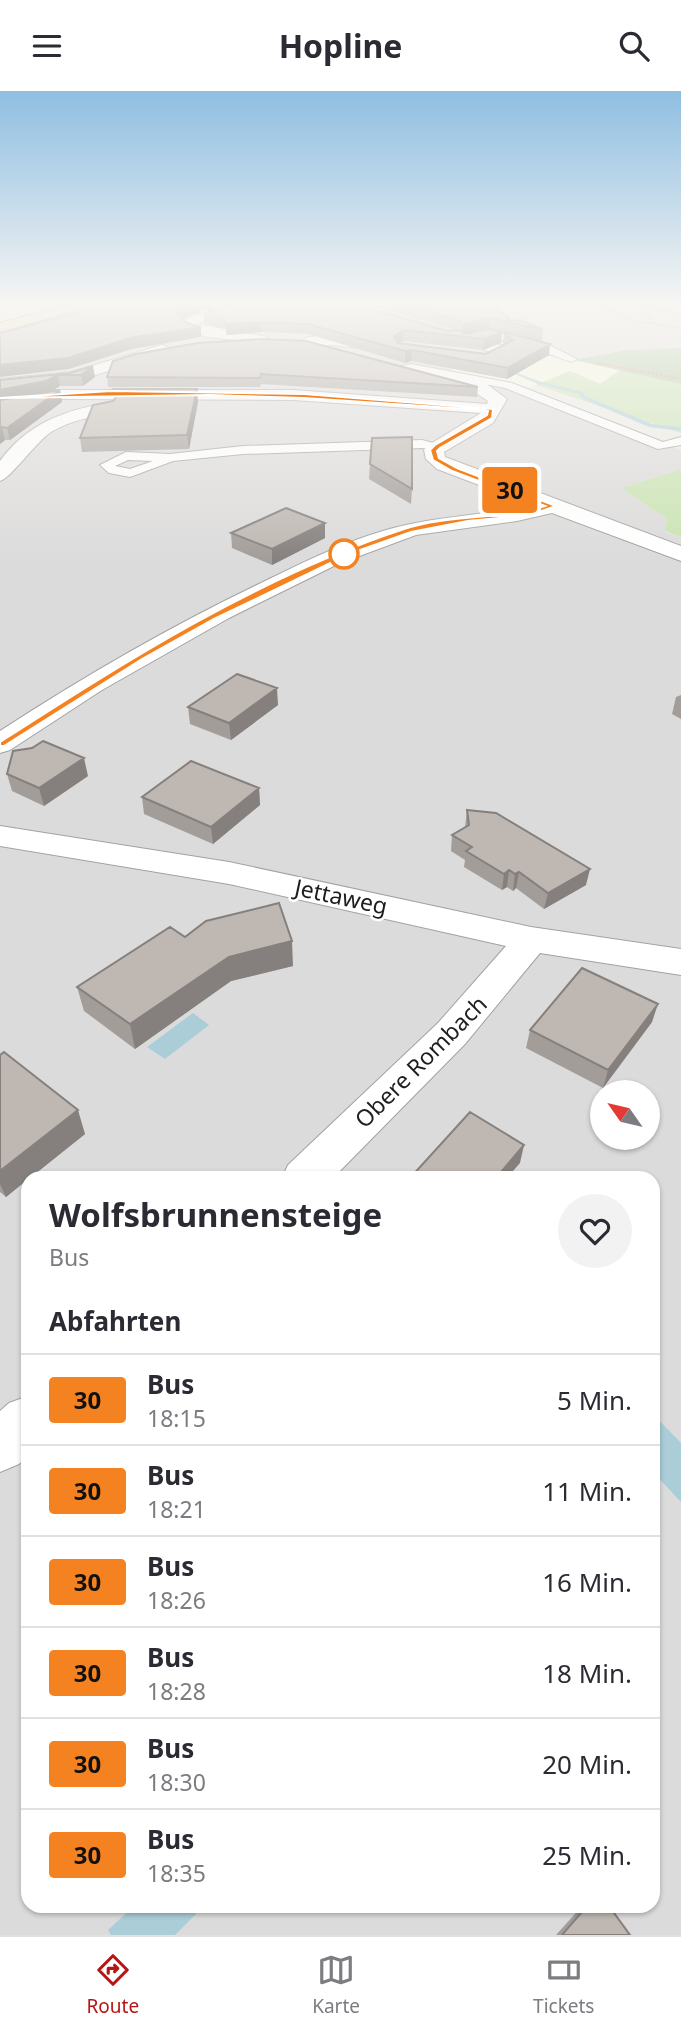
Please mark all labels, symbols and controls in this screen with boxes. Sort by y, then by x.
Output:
text: Hopline [279,24,402,67]
icon: menu [28,27,66,65]
icon: search [615,27,653,65]
line badge: 30 [478,467,542,513]
text: 30 [496,473,524,506]
unlabelled marker [329,539,359,569]
street label: Jettaweg [290,870,390,921]
street label: Obere Rombach [347,988,494,1135]
north arrow [590,1080,660,1150]
map controls [590,1080,660,1150]
text: Wolfsbrunnensteige [49,1192,382,1237]
button: heart [558,1194,632,1268]
text: Bus [49,1241,89,1273]
text: Abfahrten [49,1303,181,1339]
text: Bus [147,1366,194,1402]
text: 5 Min. [557,1382,632,1418]
text: 30 [74,1383,101,1416]
text: 18:15 [147,1402,206,1434]
text: Bus [147,1457,194,1493]
text: 11 Min. [542,1473,632,1509]
text: 30 [74,1474,101,1507]
text: 18:21 [147,1493,206,1525]
text: Bus [147,1548,194,1584]
text: 16 Min. [542,1564,632,1600]
text: 30 [74,1565,101,1598]
text: 18:26 [147,1584,206,1616]
text: Bus [147,1639,194,1675]
text: 18 Min. [542,1655,632,1691]
text: 30 [74,1656,101,1689]
text: 18:28 [147,1675,206,1707]
text: Bus [147,1730,194,1766]
text: 20 Min. [542,1746,632,1782]
text: 30 [74,1747,101,1780]
text: 18:30 [147,1766,206,1798]
text: Bus [147,1821,194,1857]
text: 25 Min. [542,1837,632,1873]
text: 30 [74,1838,101,1871]
text: 18:35 [147,1857,206,1889]
tab: Route [87,1951,139,2019]
tab: Karte [312,1951,360,2019]
tab: Tickets [533,1951,594,2019]

